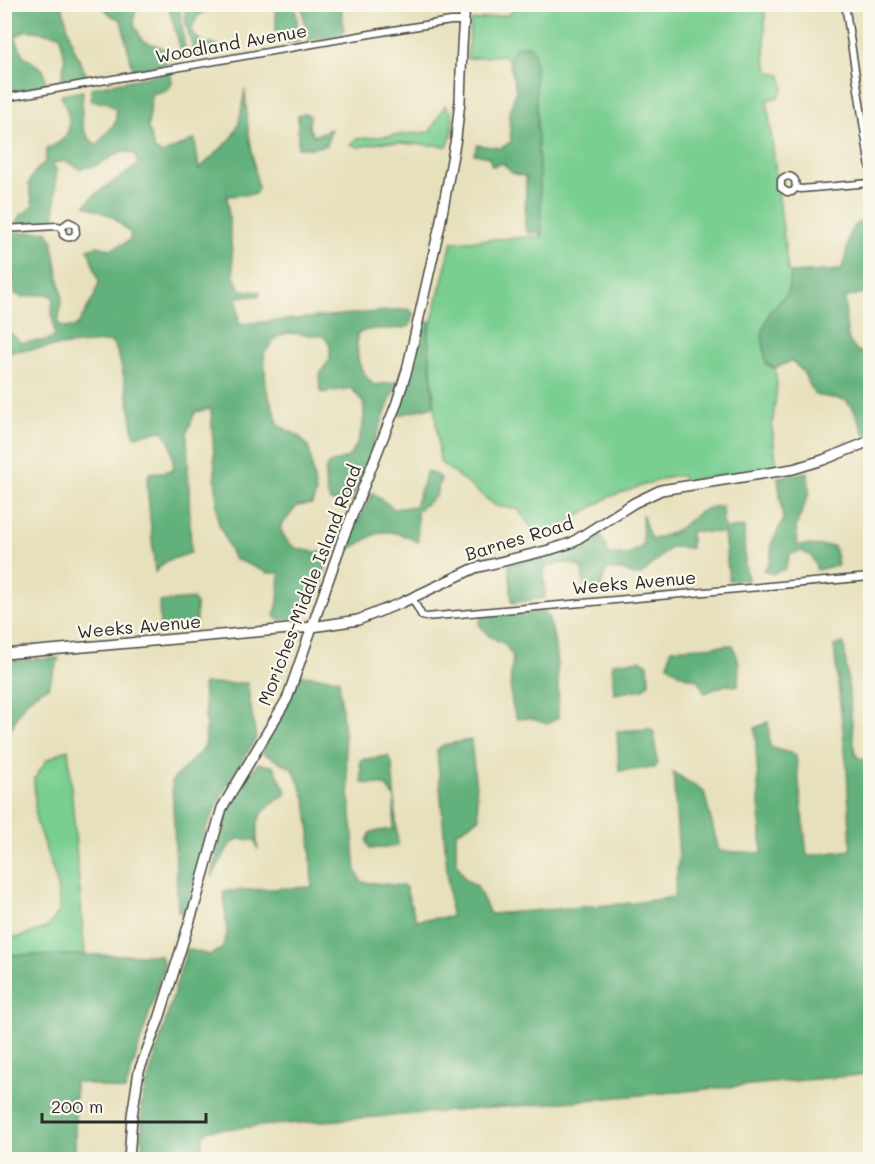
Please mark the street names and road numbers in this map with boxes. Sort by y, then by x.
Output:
street label: Woodland Avenue [153,18,309,68]
street label: Moriches-Middle Island Road [252,461,366,709]
street label: Barnes Road [462,510,576,566]
street label: Weeks Avenue [571,565,697,599]
street label: Weeks Avenue [76,609,202,643]

